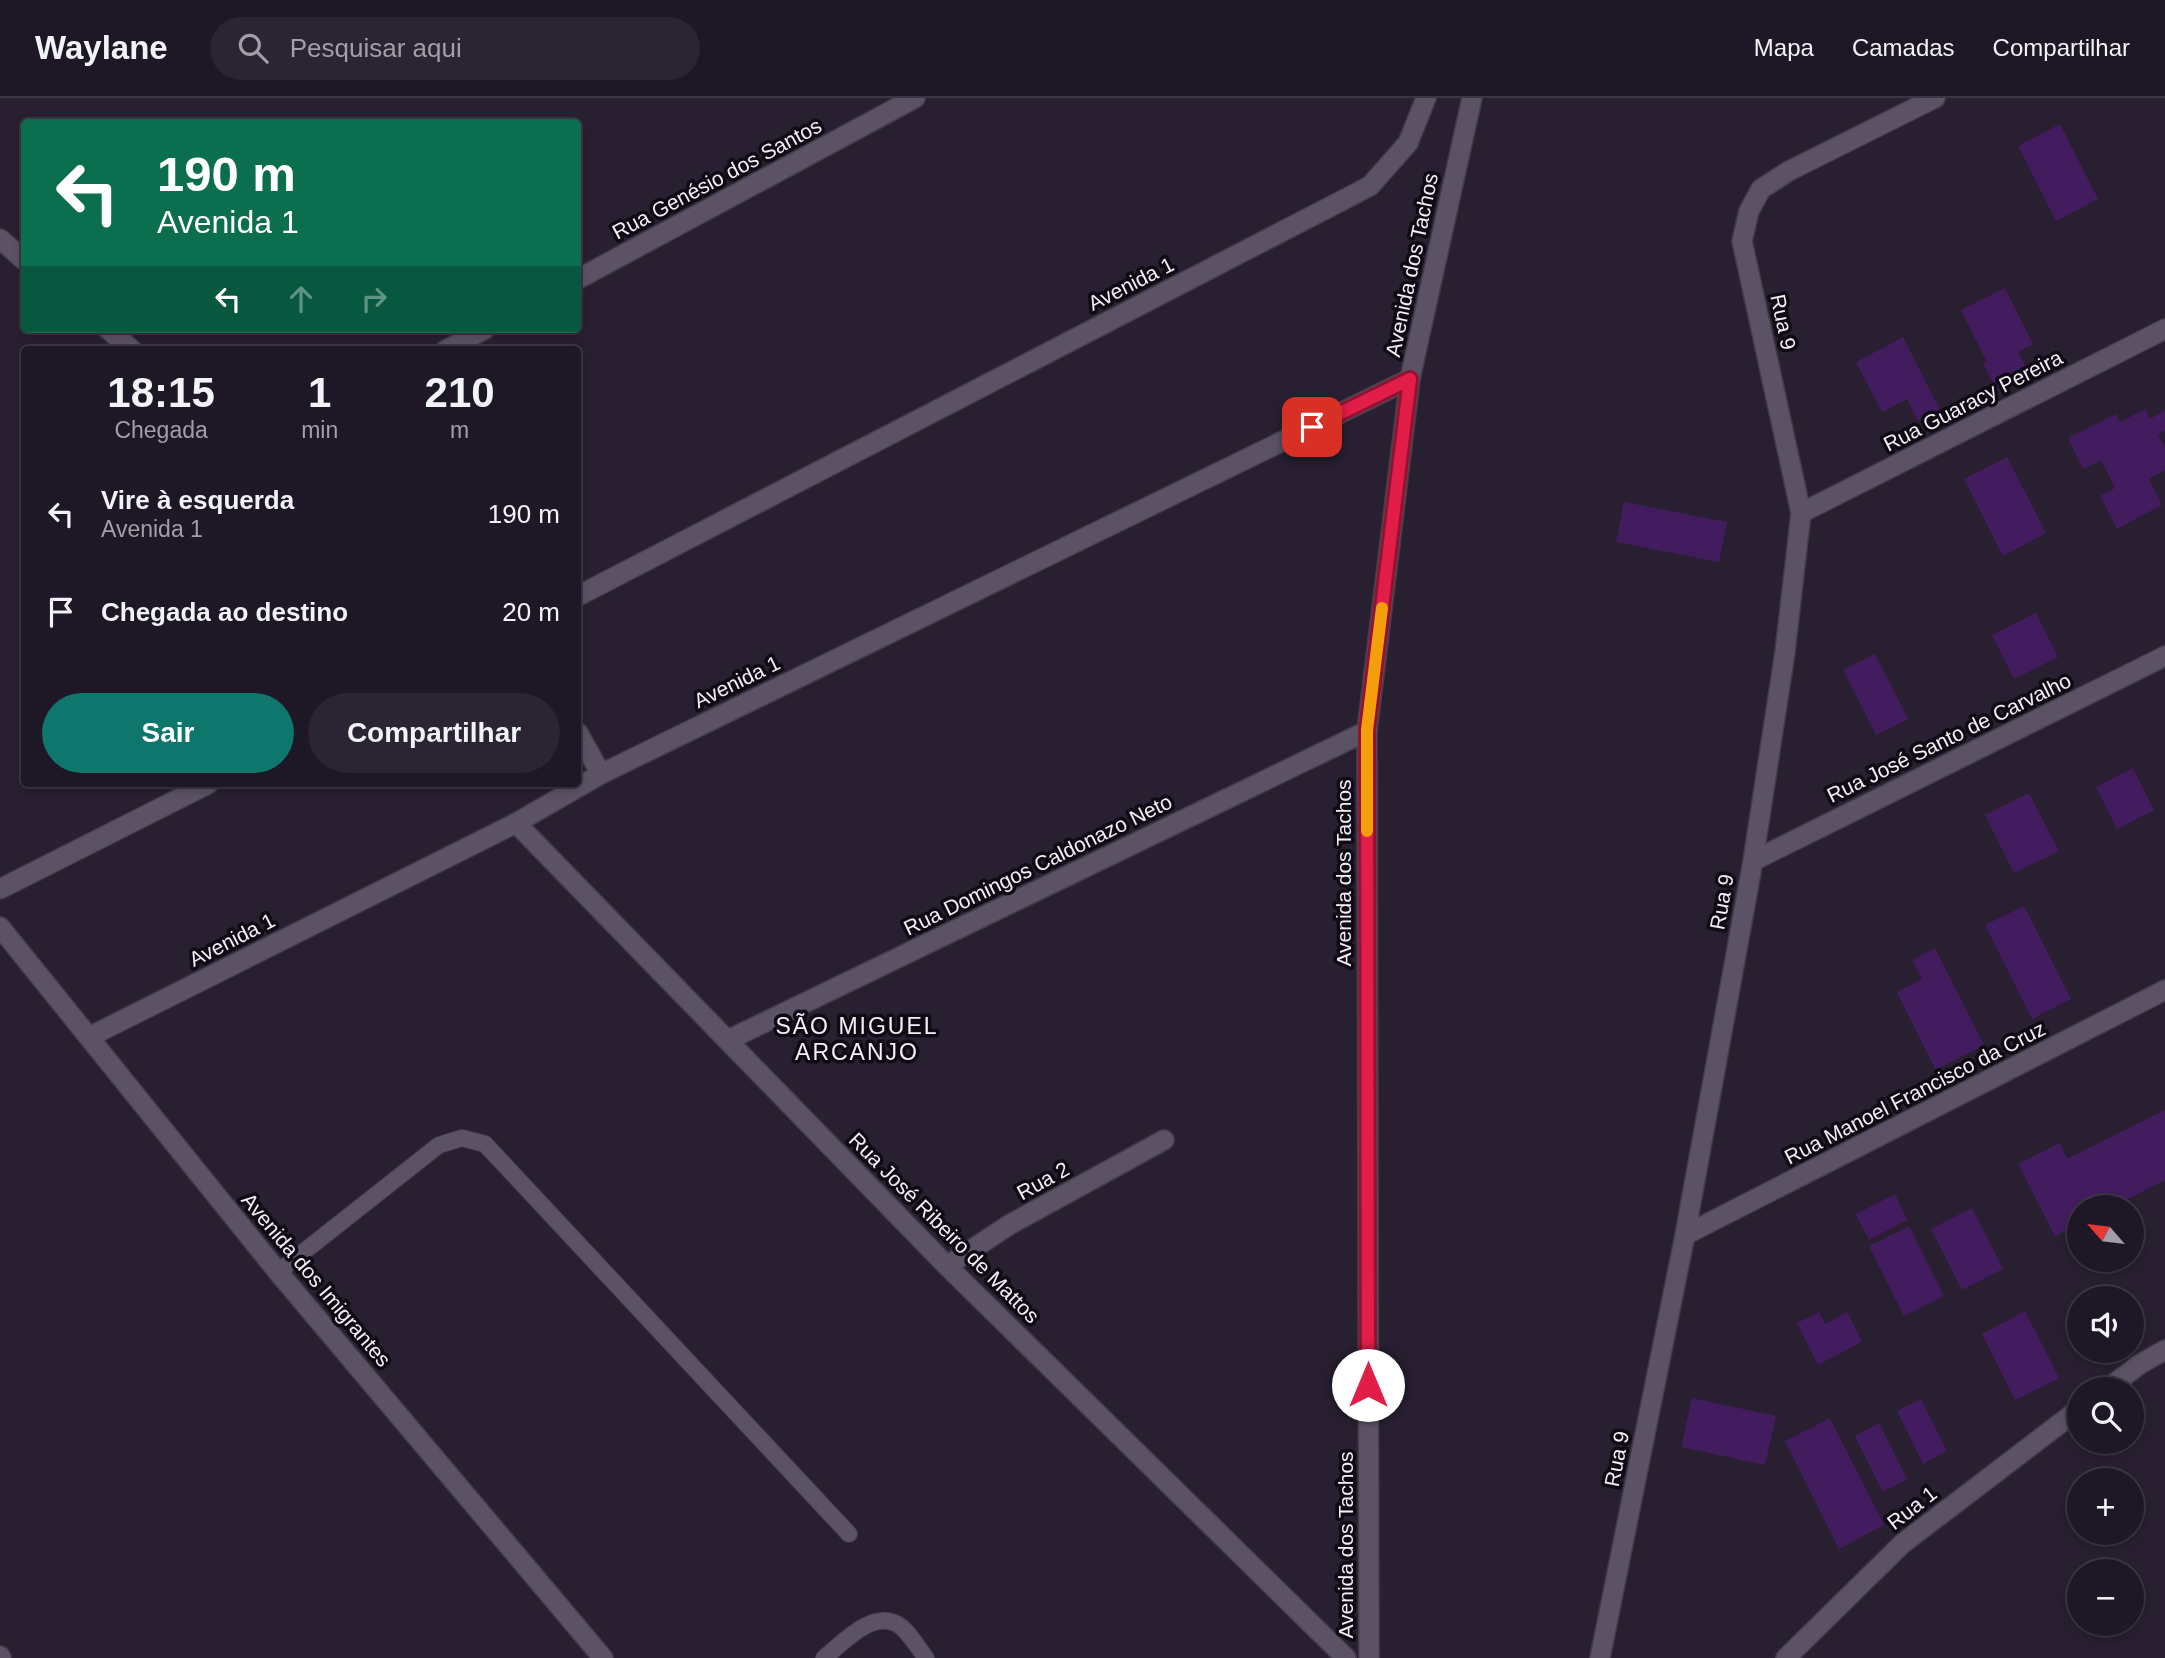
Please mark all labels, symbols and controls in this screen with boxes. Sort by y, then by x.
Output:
search box [210,17,700,80]
text: Waylane [35,29,168,66]
icon: search [234,29,272,67]
text: Pesquisar aqui [290,33,462,63]
text: Mapa [1754,34,1814,61]
text: Camadas [1852,34,1955,61]
text: Compartilhar [1993,34,2130,61]
street label: Rua Genésio dos Santos [608,114,825,244]
icon: left [42,147,133,238]
text: 190 m [157,147,296,201]
street label: Avenida dos Tachos [1381,171,1442,359]
text: Avenida 1 [157,204,299,240]
street label: Avenida 1 [1084,252,1177,315]
icon: left [209,280,247,318]
icon: ahead [282,280,320,318]
icon: right [355,280,393,318]
street label: Rua 9 [1766,292,1801,352]
street label: Rua Guaracy Pereira [1880,345,2066,456]
text: 18:15 [107,369,215,416]
text: 1 [308,369,331,416]
text: 210 [425,369,495,416]
pin [1282,397,1342,457]
icon: arrive [1293,408,1331,446]
text: Chegada [114,417,208,443]
text: min [301,417,338,443]
text: m [450,417,469,443]
text: Vire à esquerda [101,485,294,515]
icon: left [42,495,80,533]
text: 190 m [488,499,560,529]
text: Avenida 1 [101,516,203,542]
icon: arrive [42,593,80,631]
text: Chegada ao destino [101,597,348,627]
text: 20 m [502,597,560,627]
street label: Avenida 1 [690,651,784,712]
street label: Rua José Santo de Carvalho [1823,668,2074,807]
button: Sair [42,693,294,773]
button: Compartilhar [308,693,560,773]
street label: Avenida dos Tachos [1332,779,1355,967]
street label: Rua Domingos Caldonazo Neto [900,789,1176,940]
street label: Rua 9 [1705,872,1738,932]
street label: Avenida 1 [185,908,278,971]
district label: SÃO MIGUEL ARCANJO [775,1013,939,1065]
street label: Rua Manoel Francisco da Cruz [1781,1017,2049,1169]
street label: Rua José Ribeiro de Mattos [845,1128,1044,1327]
street label: Rua 2 [1013,1157,1073,1204]
street label: Avenida dos Imigrantes [237,1188,396,1371]
north arrow [2067,1195,2144,1272]
map controls [2067,1195,2144,1636]
button: sound [2067,1286,2144,1363]
position arrow [1331,1348,1405,1422]
button: search [2067,1377,2144,1454]
street label: Rua 9 [1600,1429,1633,1489]
street label: Avenida dos Tachos [1334,1451,1357,1639]
button: + [2067,1468,2144,1545]
street label: Rua 1 [1883,1481,1941,1534]
button: − [2067,1559,2144,1636]

